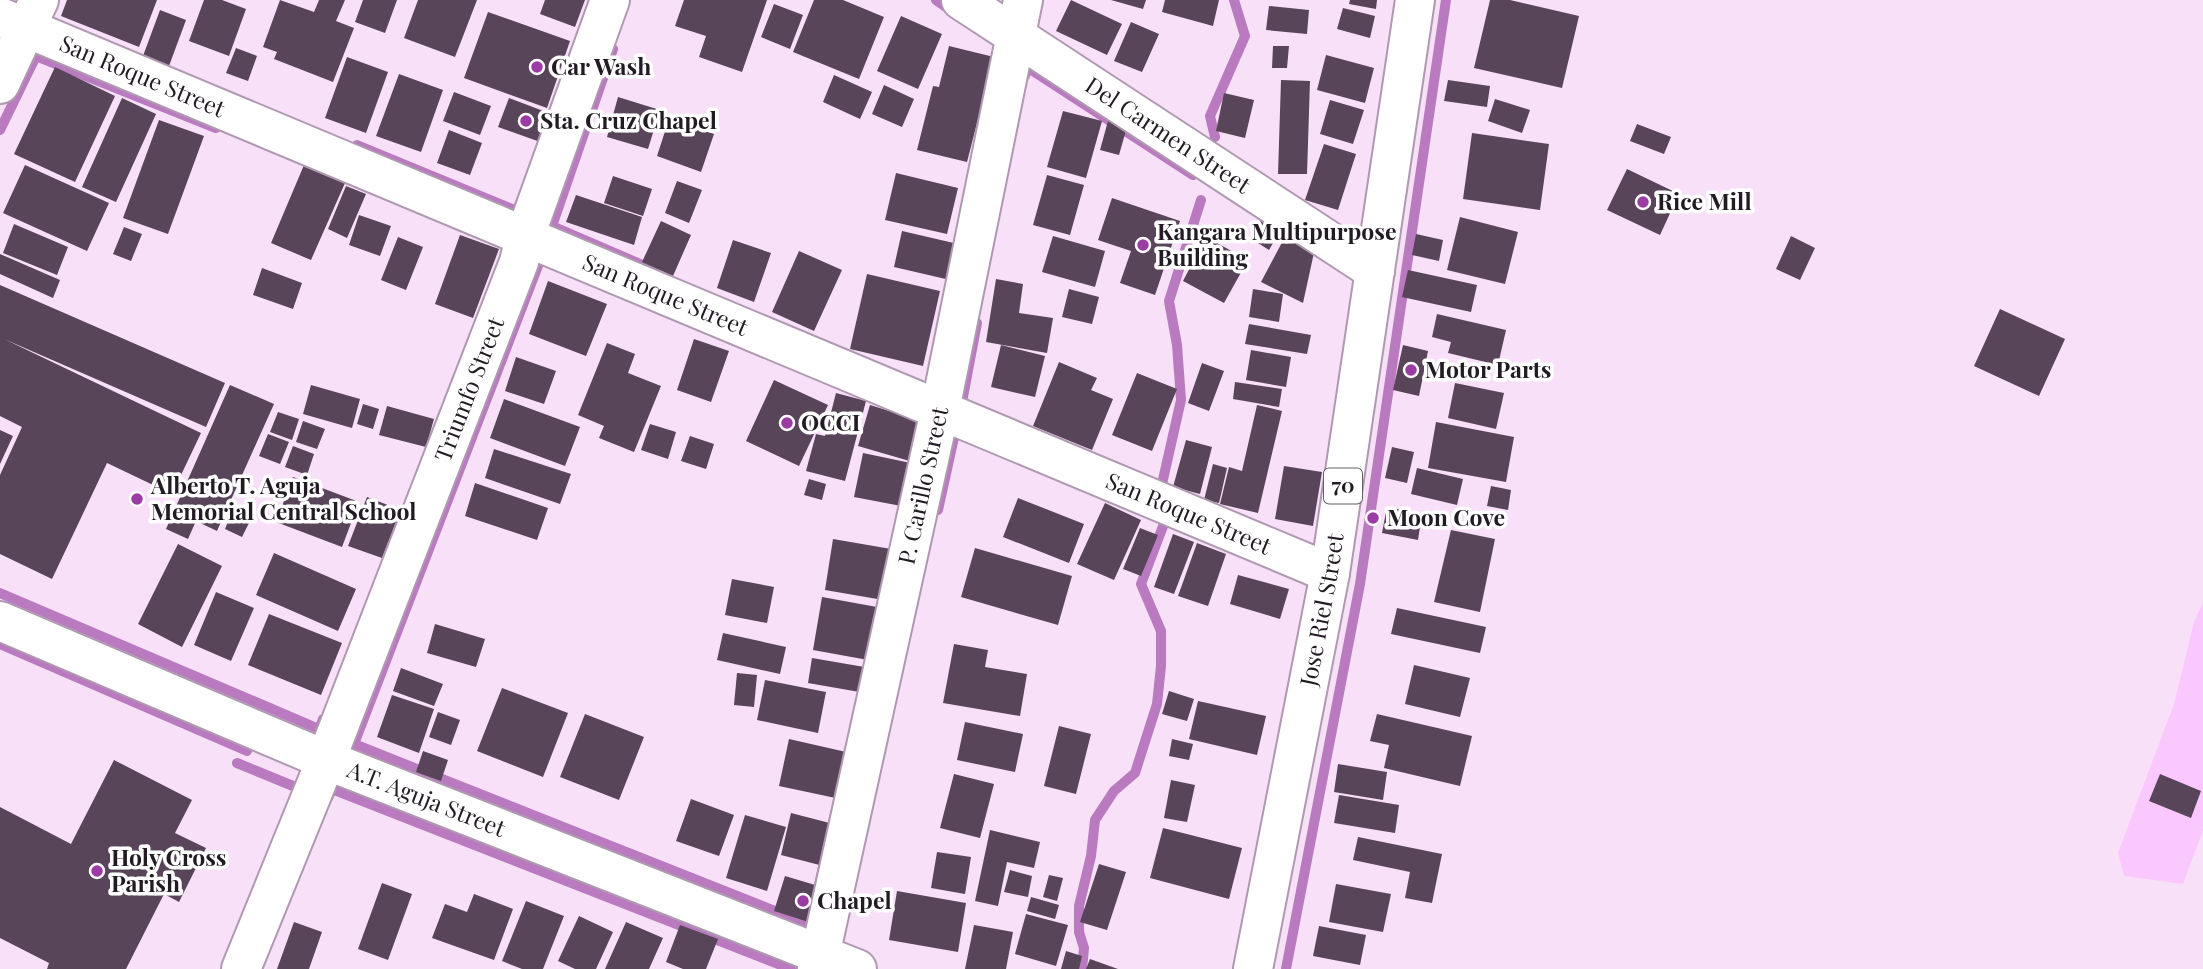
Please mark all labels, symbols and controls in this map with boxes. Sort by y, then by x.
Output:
street label: San Roque Street [55,27,231,124]
place label: Car Wash [551,50,651,81]
marker: Car Wash [529,59,545,75]
street label: Del Carmen Street [1080,69,1258,200]
place label: Sta. Cruz Chapel [540,104,717,135]
marker: Sta. Cruz Chapel [518,113,534,129]
place label: Rice Mill [1657,185,1752,216]
marker: Rice Mill [1635,194,1651,210]
place label: Kangara Multipurpose Building [1157,215,1397,272]
marker: Kangara Multipurpose Building [1135,237,1151,253]
street label: San Roque Street [578,245,754,342]
street label: Triumfo Street [426,311,511,466]
place label: Motor Parts [1425,353,1551,384]
marker: Motor Parts [1403,362,1419,378]
street label: P. Carillo Street [889,403,955,567]
place label: OCCI [801,406,860,437]
marker: OCCI [779,415,795,431]
street label: San Roque Street [1102,464,1277,561]
road number: 70 [1324,468,1362,504]
place label: Alberto T. Aguja Memorial Central School [150,469,416,526]
marker: Alberto T. Aguja Memorial Central School [129,491,145,507]
place label: Moon Cove [1387,501,1505,532]
marker: Moon Cove [1365,510,1381,526]
street label: Jose Riel Street [1291,530,1350,689]
street label: A.T. Aguja Street [342,753,511,843]
place label: Holy Cross Parish [111,841,226,898]
marker: Holy Cross Parish [89,863,105,879]
place label: Chapel [817,884,892,915]
marker: Chapel [795,893,811,909]

